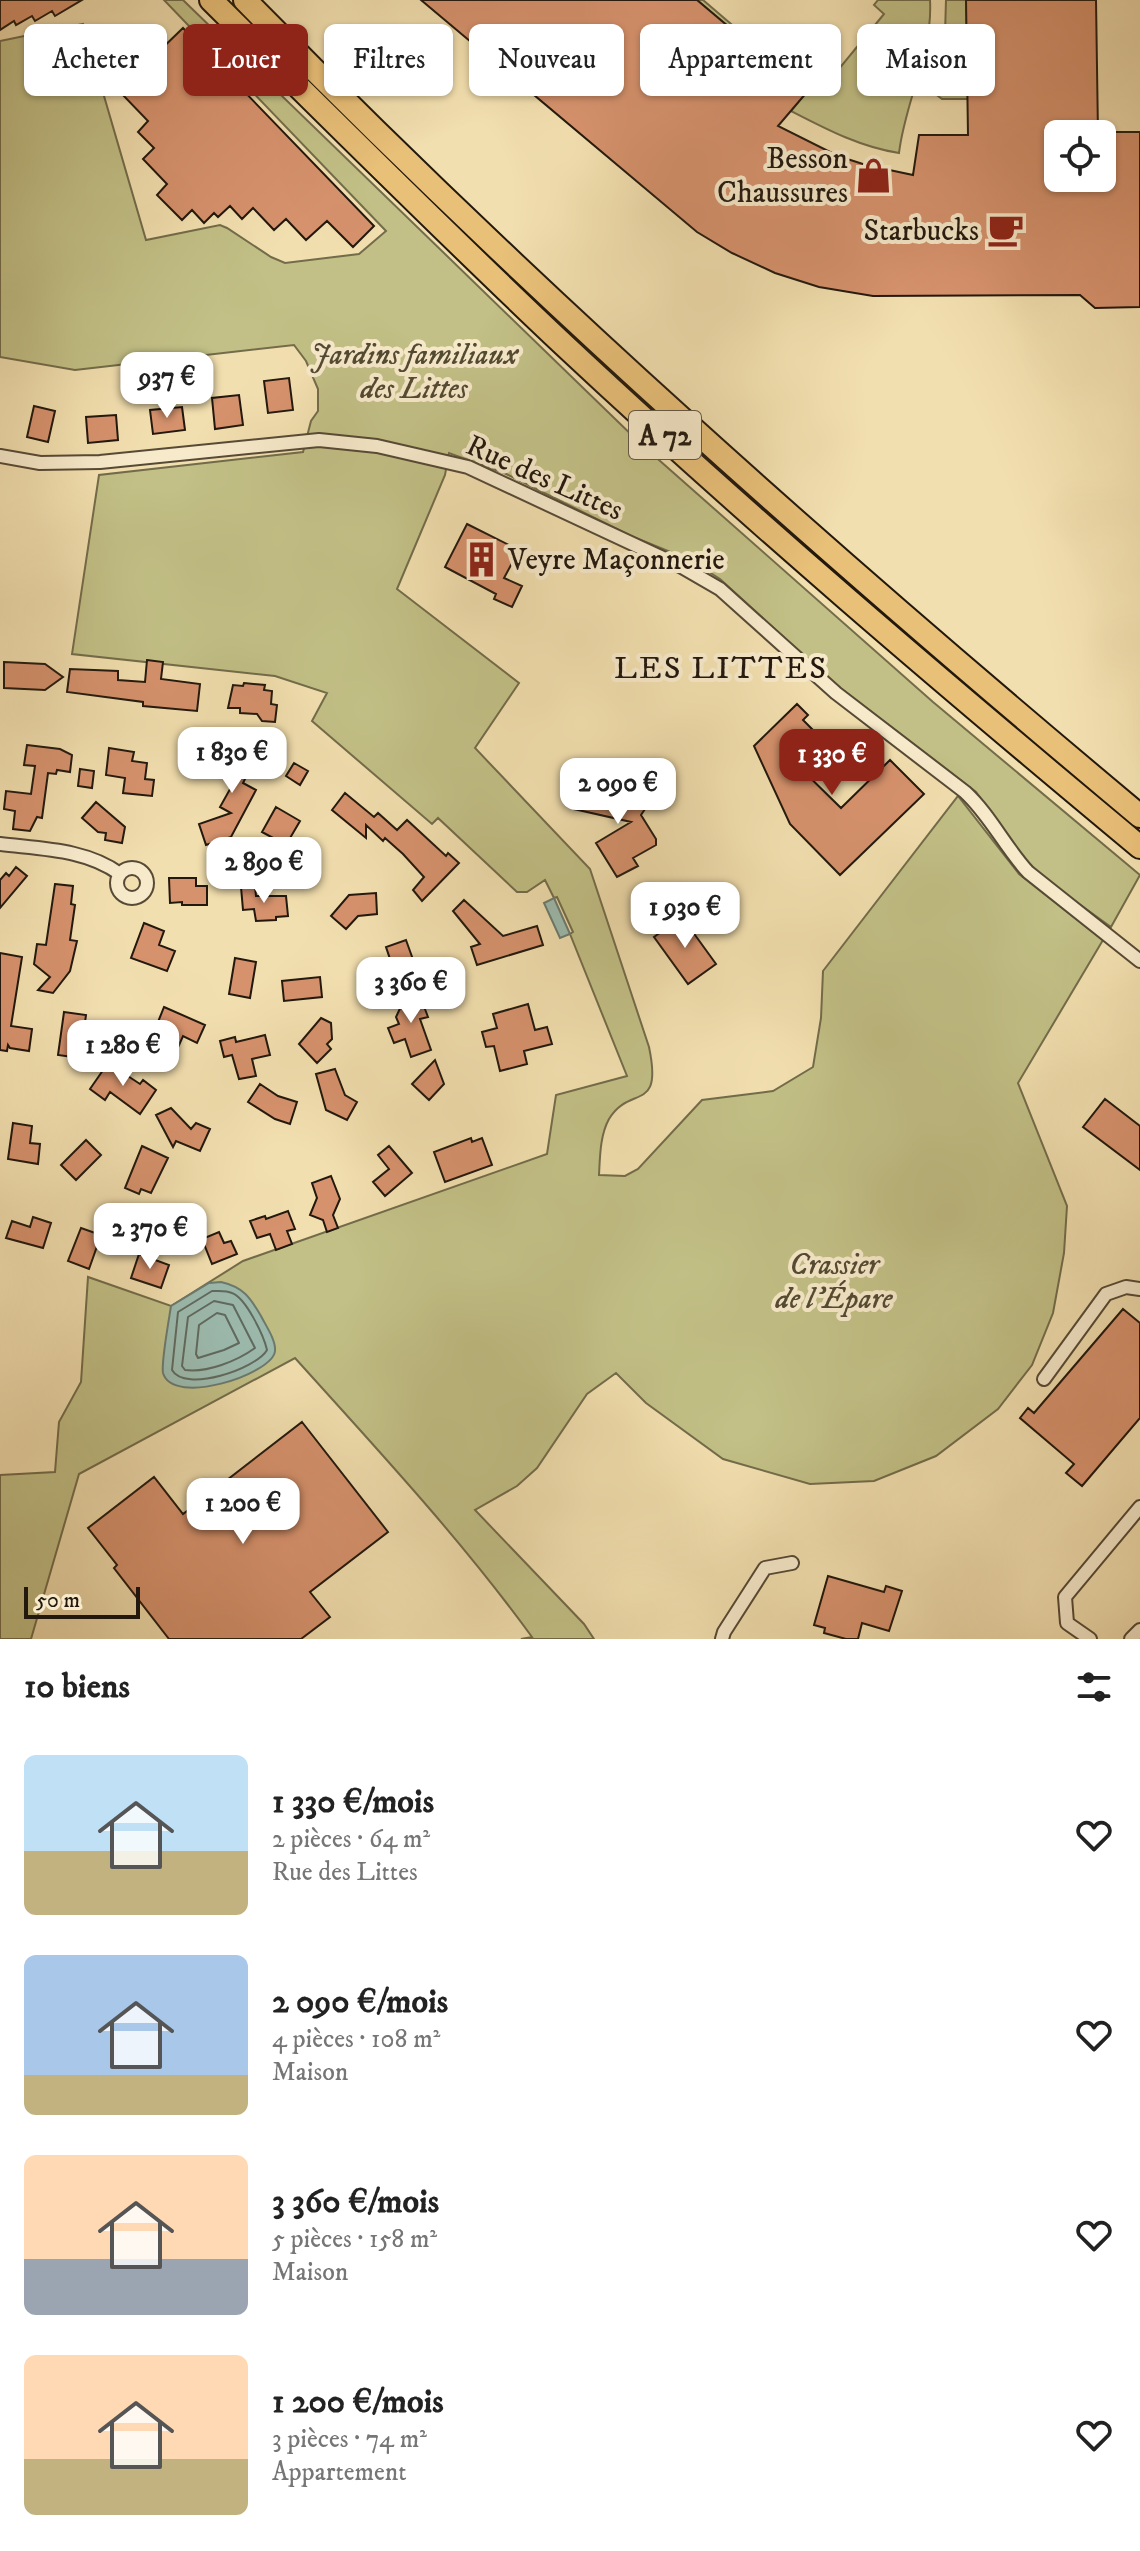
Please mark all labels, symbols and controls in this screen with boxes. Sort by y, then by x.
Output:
chip: Acheter [24,24,167,96]
chip: Louer [183,24,308,96]
chip: Filtres [324,24,453,96]
chip: Nouveau [469,24,624,96]
chip: Appartement [640,24,841,96]
chip: Maison [857,24,995,96]
map controls [1044,120,1116,192]
button: locate [1044,120,1116,192]
place label: Besson Chaussures [717,141,848,212]
shop icon: Besson Chaussures [855,156,893,194]
cafe icon: Starbucks [986,211,1024,249]
place label: Starbucks [863,213,979,250]
park label: Jardins familiaux des Littes [310,337,520,408]
pin: 937 € [111,352,223,420]
text: 937 € [138,361,196,394]
road number: A 72 [629,411,701,459]
street label: Rue des Littes [460,427,629,529]
building icon: Veyre Maçonnerie [463,540,501,578]
place label: Veyre Maçonnerie [507,542,725,579]
district label: LES LITTES [614,649,828,689]
pin: 1 830 € [158,727,306,795]
pin: 1 330 € [758,729,906,797]
text: 1 830 € [196,736,268,769]
text: 1 330 € [797,738,867,771]
pin: 2 090 € [544,758,692,826]
text: 2 090 € [578,767,658,800]
pin: 2 890 € [190,837,338,905]
text: 2 890 € [224,846,304,879]
pin: 1 930 € [611,882,759,950]
text: 1 930 € [649,891,721,924]
pin: 3 360 € [337,957,485,1025]
text: 3 360 € [374,966,448,999]
pin: 1 280 € [49,1020,197,1088]
text: 1 280 € [85,1029,161,1062]
pin: 2 370 € [76,1203,224,1271]
text: 2 370 € [112,1212,188,1245]
park label: Crassier de l'Épare [775,1247,893,1318]
pin: 1 200 € [169,1478,317,1546]
text: 1 200 € [205,1487,281,1520]
scale bar [24,1583,140,1619]
text: 50 m [36,1587,80,1614]
icon: filters [1072,1665,1116,1709]
text: 10 biens [24,1666,130,1708]
text: 1 330 €/mois [272,1781,434,1823]
icon: home [88,1787,184,1883]
icon: heart [1072,1813,1116,1857]
text: 2 pièces · 64 m² [272,1823,430,1856]
text: Rue des Littes [272,1856,418,1889]
text: 2 090 €/mois [272,1981,448,2023]
icon: home [88,1987,184,2083]
icon: heart [1072,2013,1116,2057]
text: 4 pièces · 108 m² [272,2023,440,2056]
text: Maison [272,2056,348,2089]
text: 3 360 €/mois [272,2181,439,2223]
icon: home [88,2187,184,2283]
icon: heart [1072,2213,1116,2257]
text: 5 pièces · 158 m² [272,2223,437,2256]
text: Maison [272,2256,348,2289]
text: 1 200 €/mois [272,2381,444,2423]
icon: home [88,2387,184,2483]
icon: heart [1072,2413,1116,2457]
text: 3 pièces · 74 m² [272,2423,427,2456]
text: Appartement [272,2456,406,2489]

